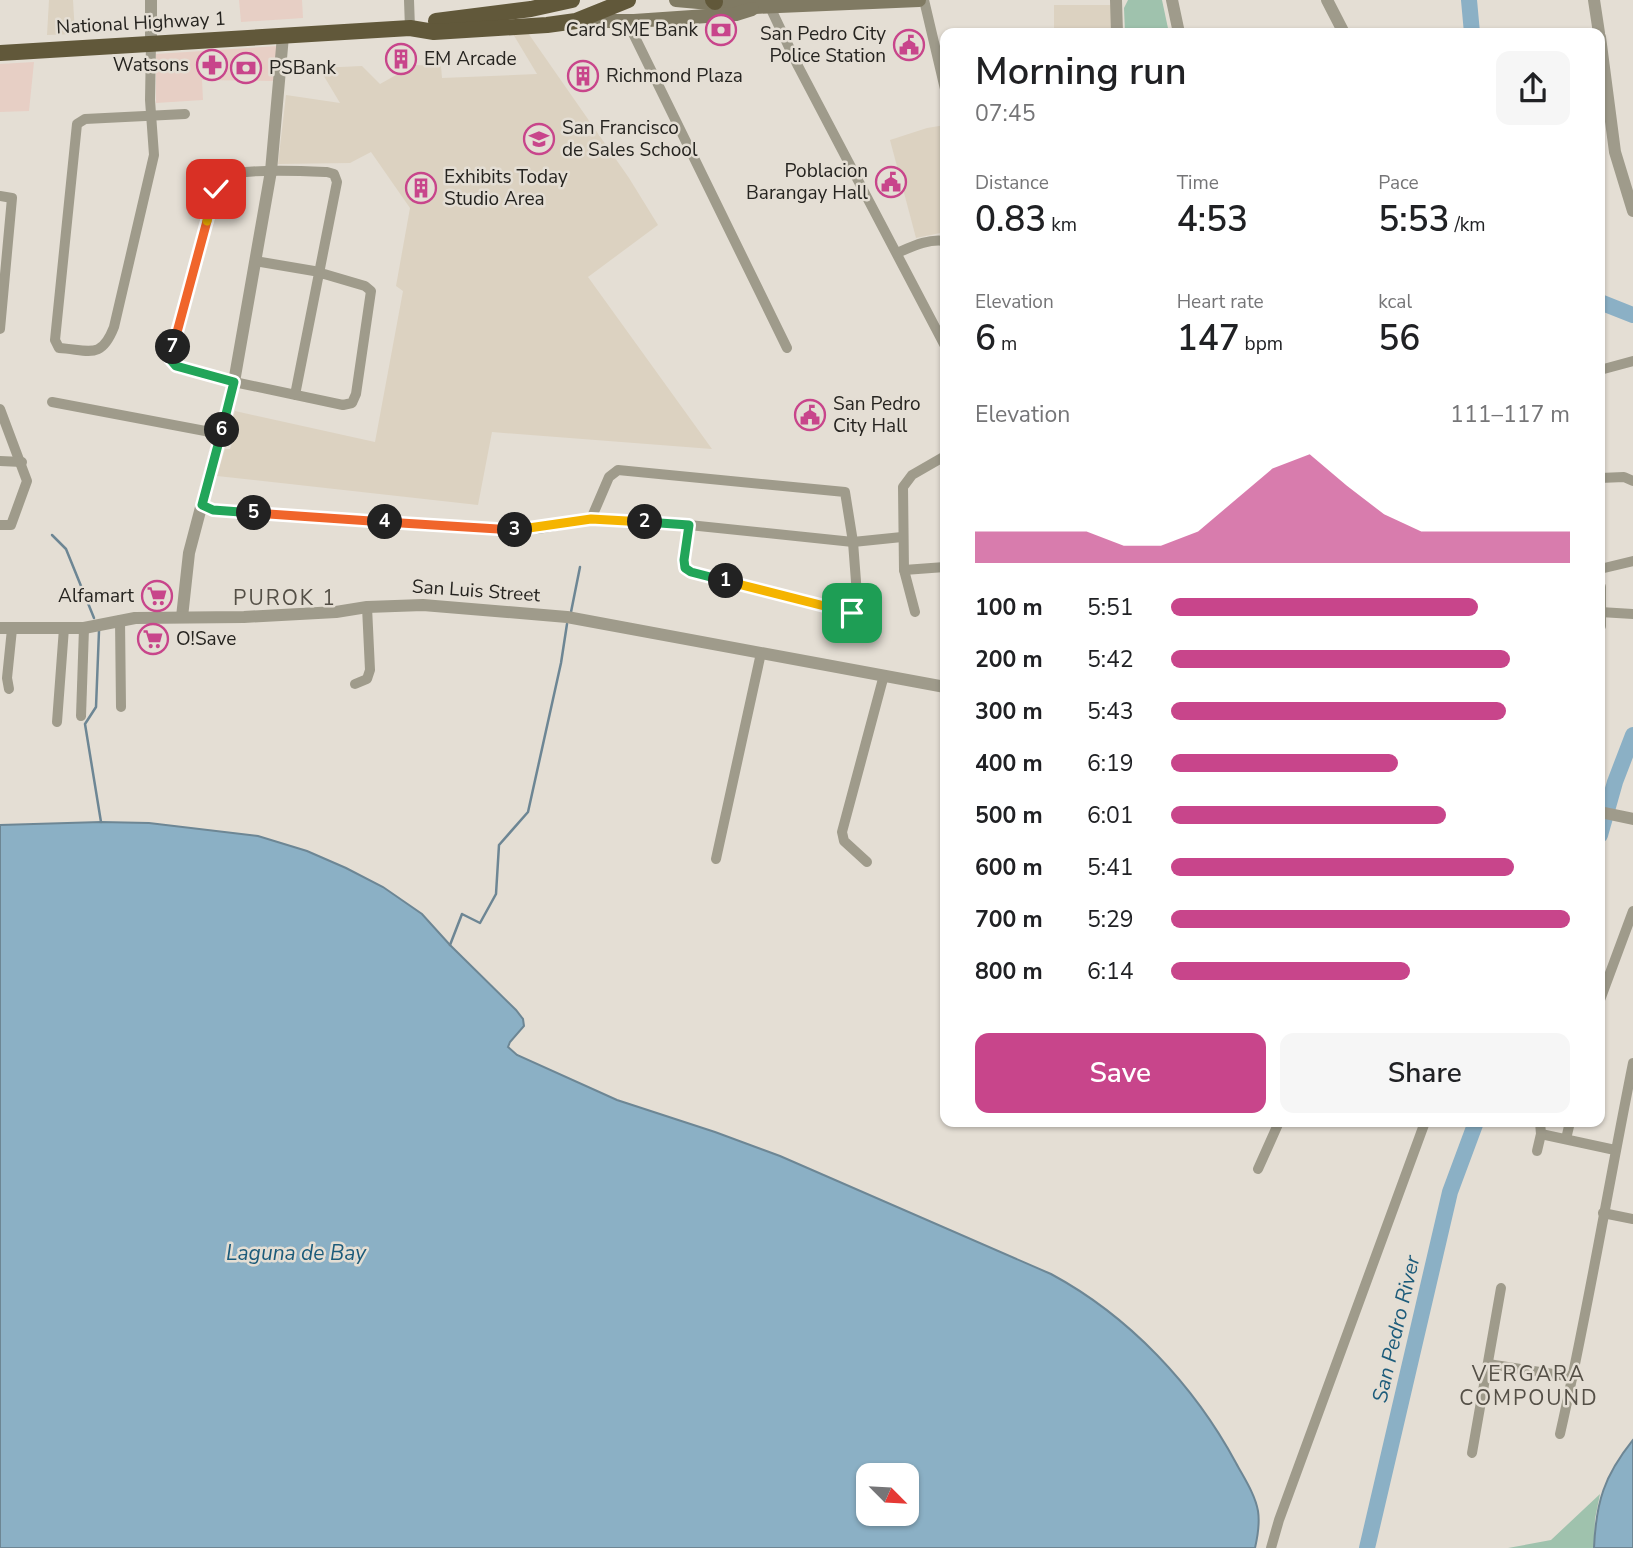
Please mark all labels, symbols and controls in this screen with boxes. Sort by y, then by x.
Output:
street label: National Highway 1 [56,6,226,40]
bank icon: Card SME Bank [704,13,738,47]
place label: Card SME Bank [566,17,698,43]
place label: San Pedro City Police Station [760,21,886,69]
public building icon: San Pedro City Police Station [892,28,926,62]
building icon: EM Arcade [384,42,418,76]
place label: EM Arcade [424,46,517,72]
text: Morning run [975,46,1187,97]
pharmacy icon: Watsons [195,48,229,82]
bank icon: PSBank [229,51,263,85]
button: share [1496,51,1570,125]
place label: Watsons [113,52,189,78]
place label: PSBank [269,55,336,81]
building icon: Richmond Plaza [566,59,600,93]
place label: Richmond Plaza [606,63,743,89]
text: 07:45 [975,98,1035,129]
place label: San Francisco de Sales School [562,115,698,163]
school or university icon: San Francisco de Sales School [522,122,556,156]
place label: Poblacion Barangay Hall [746,158,868,206]
pin [186,159,246,219]
place label: Exhibits Today Studio Area [444,164,568,212]
public building icon: Poblacion Barangay Hall [874,165,908,199]
icon: check [197,170,235,208]
text: Distance [975,170,1049,196]
text: Time [1177,170,1219,196]
text: Pace [1378,170,1419,196]
building icon: Exhibits Today Studio Area [404,171,438,205]
text: 0.83 [975,196,1046,243]
text: 4:53 [1177,196,1248,243]
text: 5:53 [1378,196,1450,243]
text: km [1046,212,1077,238]
text: /km [1450,212,1486,238]
text: Elevation [975,289,1054,315]
text: Heart rate [1177,289,1264,315]
text: kcal [1378,289,1412,315]
text: 6 [975,315,996,362]
text: 147 [1177,315,1240,362]
text: 56 [1378,315,1420,362]
pin: 7 [156,330,190,364]
text: m [996,331,1017,357]
text: bpm [1240,331,1283,357]
text: 7 [167,333,178,359]
place label: San Pedro City Hall [833,391,920,439]
public building icon: San Pedro City Hall [793,398,827,432]
text: Elevation [975,399,1070,430]
text: 111–117 m [1450,399,1570,430]
pin: 6 [204,412,240,448]
text: 6 [216,416,227,442]
pin: 5 [236,496,272,530]
text: 5 [248,499,259,525]
pin: 4 [368,504,402,540]
pin: 2 [628,504,662,540]
text: 4 [379,508,390,534]
text: 2 [639,508,650,534]
pin: 3 [498,512,532,548]
text: 3 [509,516,520,542]
pin: 1 [708,564,744,598]
text: 1 [720,567,731,593]
street label: San Luis Street [411,574,541,608]
supermarket icon: Alfamart [140,579,174,613]
place label: Alfamart [58,583,134,609]
pin [822,583,882,643]
district label: PUROK 1 [233,584,337,612]
text: 100 m [975,592,1043,623]
text: 5:51 [1087,592,1134,623]
icon: arrive [833,594,871,632]
supermarket icon: O!Save [136,622,170,656]
place label: O!Save [176,626,236,652]
text: 200 m [975,644,1043,675]
text: 5:42 [1087,644,1134,675]
text: 300 m [975,696,1043,727]
text: 5:43 [1087,696,1134,727]
text: 400 m [975,748,1043,779]
text: 6:19 [1087,748,1134,779]
text: 500 m [975,800,1043,831]
text: 6:01 [1087,800,1134,831]
text: 600 m [975,852,1043,883]
text: 5:41 [1087,852,1134,883]
text: 700 m [975,904,1043,935]
text: 5:29 [1087,904,1134,935]
text: 800 m [975,956,1043,987]
text: 6:14 [1087,956,1134,987]
button: Save [975,1033,1266,1113]
button: Share [1280,1033,1570,1113]
water label: Laguna de Bay [226,1239,367,1267]
water label: San Pedro River [1365,1252,1427,1405]
district label: VERGARA COMPOUND [1459,1360,1599,1412]
north arrow [856,1463,919,1526]
map controls [856,1463,919,1526]

